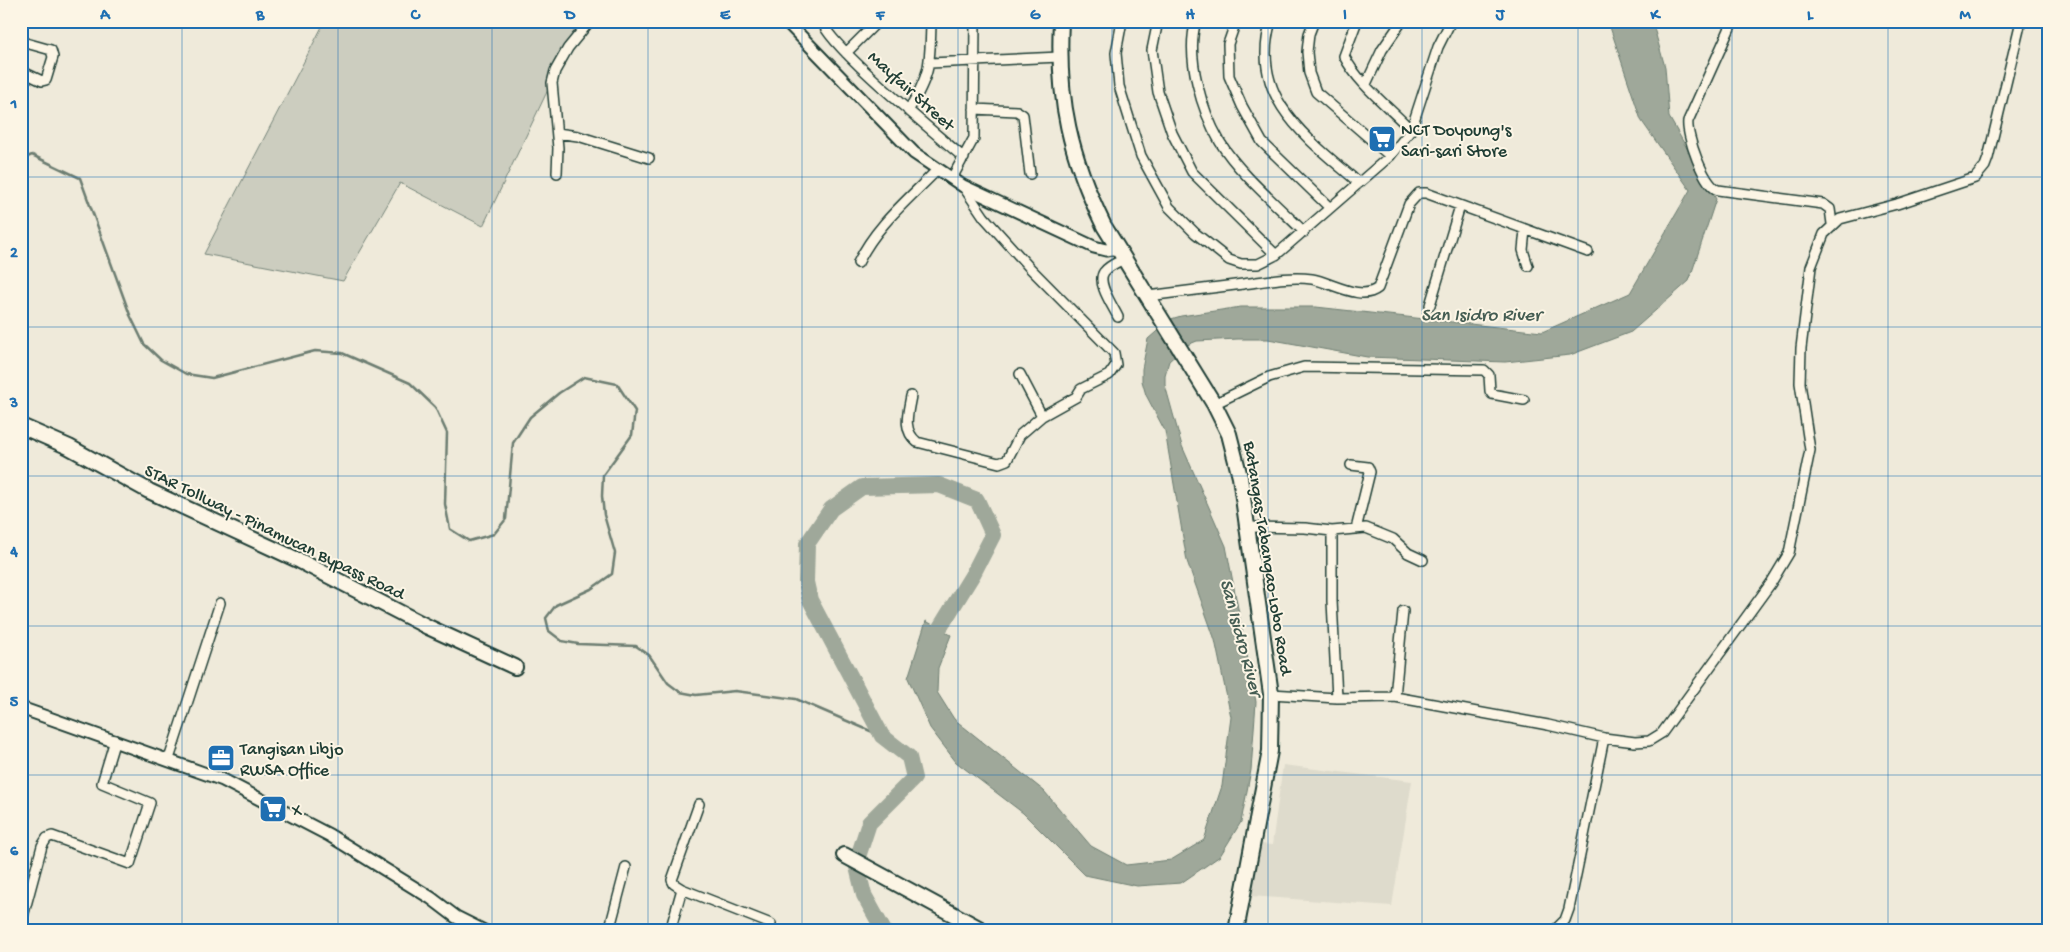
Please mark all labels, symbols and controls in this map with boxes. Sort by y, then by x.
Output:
text: A [99,7,111,26]
text: B [255,7,265,26]
text: C [410,7,421,26]
text: D [563,7,576,26]
text: E [720,7,731,26]
text: F [875,7,886,26]
text: G [1030,7,1041,26]
text: H [1185,7,1195,26]
text: I [1343,7,1347,26]
text: J [1495,7,1506,26]
text: K [1650,7,1662,26]
text: L [1807,7,1814,26]
text: M [1959,7,1971,26]
street label: Mayfair Street [863,47,959,137]
text: 1 [10,96,17,115]
place label: NCT Doyoung's Sari-sari Store [1401,121,1513,163]
supermarket icon: NCT Doyoung's Sari-sari Store [1367,124,1397,154]
text: 2 [10,245,18,264]
water label: San Isidro River [1421,305,1545,328]
text: 3 [9,395,18,414]
street label: Batangas-Tabangao-Lobo Road [1238,439,1296,678]
street label: STAR Tollway - Pinamucan Bypass Road [140,461,409,606]
text: 4 [9,544,18,563]
water label: San Isidro River [1213,577,1267,703]
text: 5 [10,694,19,713]
place label: Tangisan Libjo RWSA Office [239,740,344,782]
office icon: Tangisan Libjo RWSA Office [206,743,236,773]
supermarket icon: X [258,794,288,824]
place label: X [291,801,303,822]
text: 6 [10,843,19,862]

